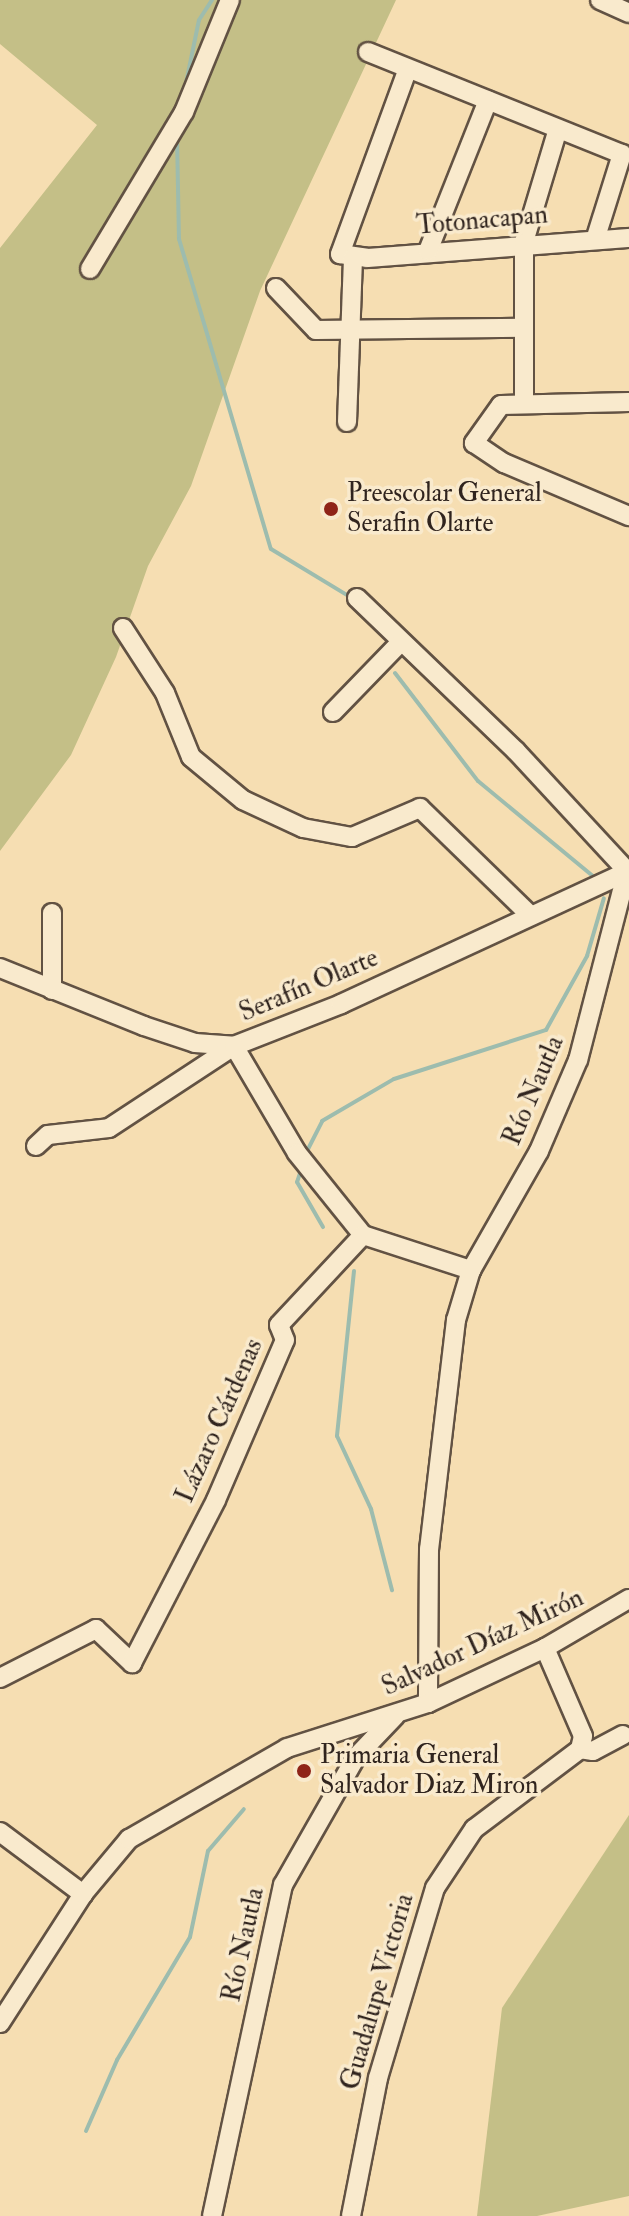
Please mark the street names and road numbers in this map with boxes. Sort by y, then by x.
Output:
street label: Totonacapan [415,200,549,242]
street label: Serafín Olarte [235,943,383,1029]
street label: Río Nautla [497,1032,571,1150]
street label: Lázaro Cárdenas [170,1334,270,1508]
street label: Salvador Díaz Mirón [377,1583,589,1703]
street label: Río Nautla [217,1885,271,2005]
street label: Guadalupe Victoria [335,1890,421,2094]

